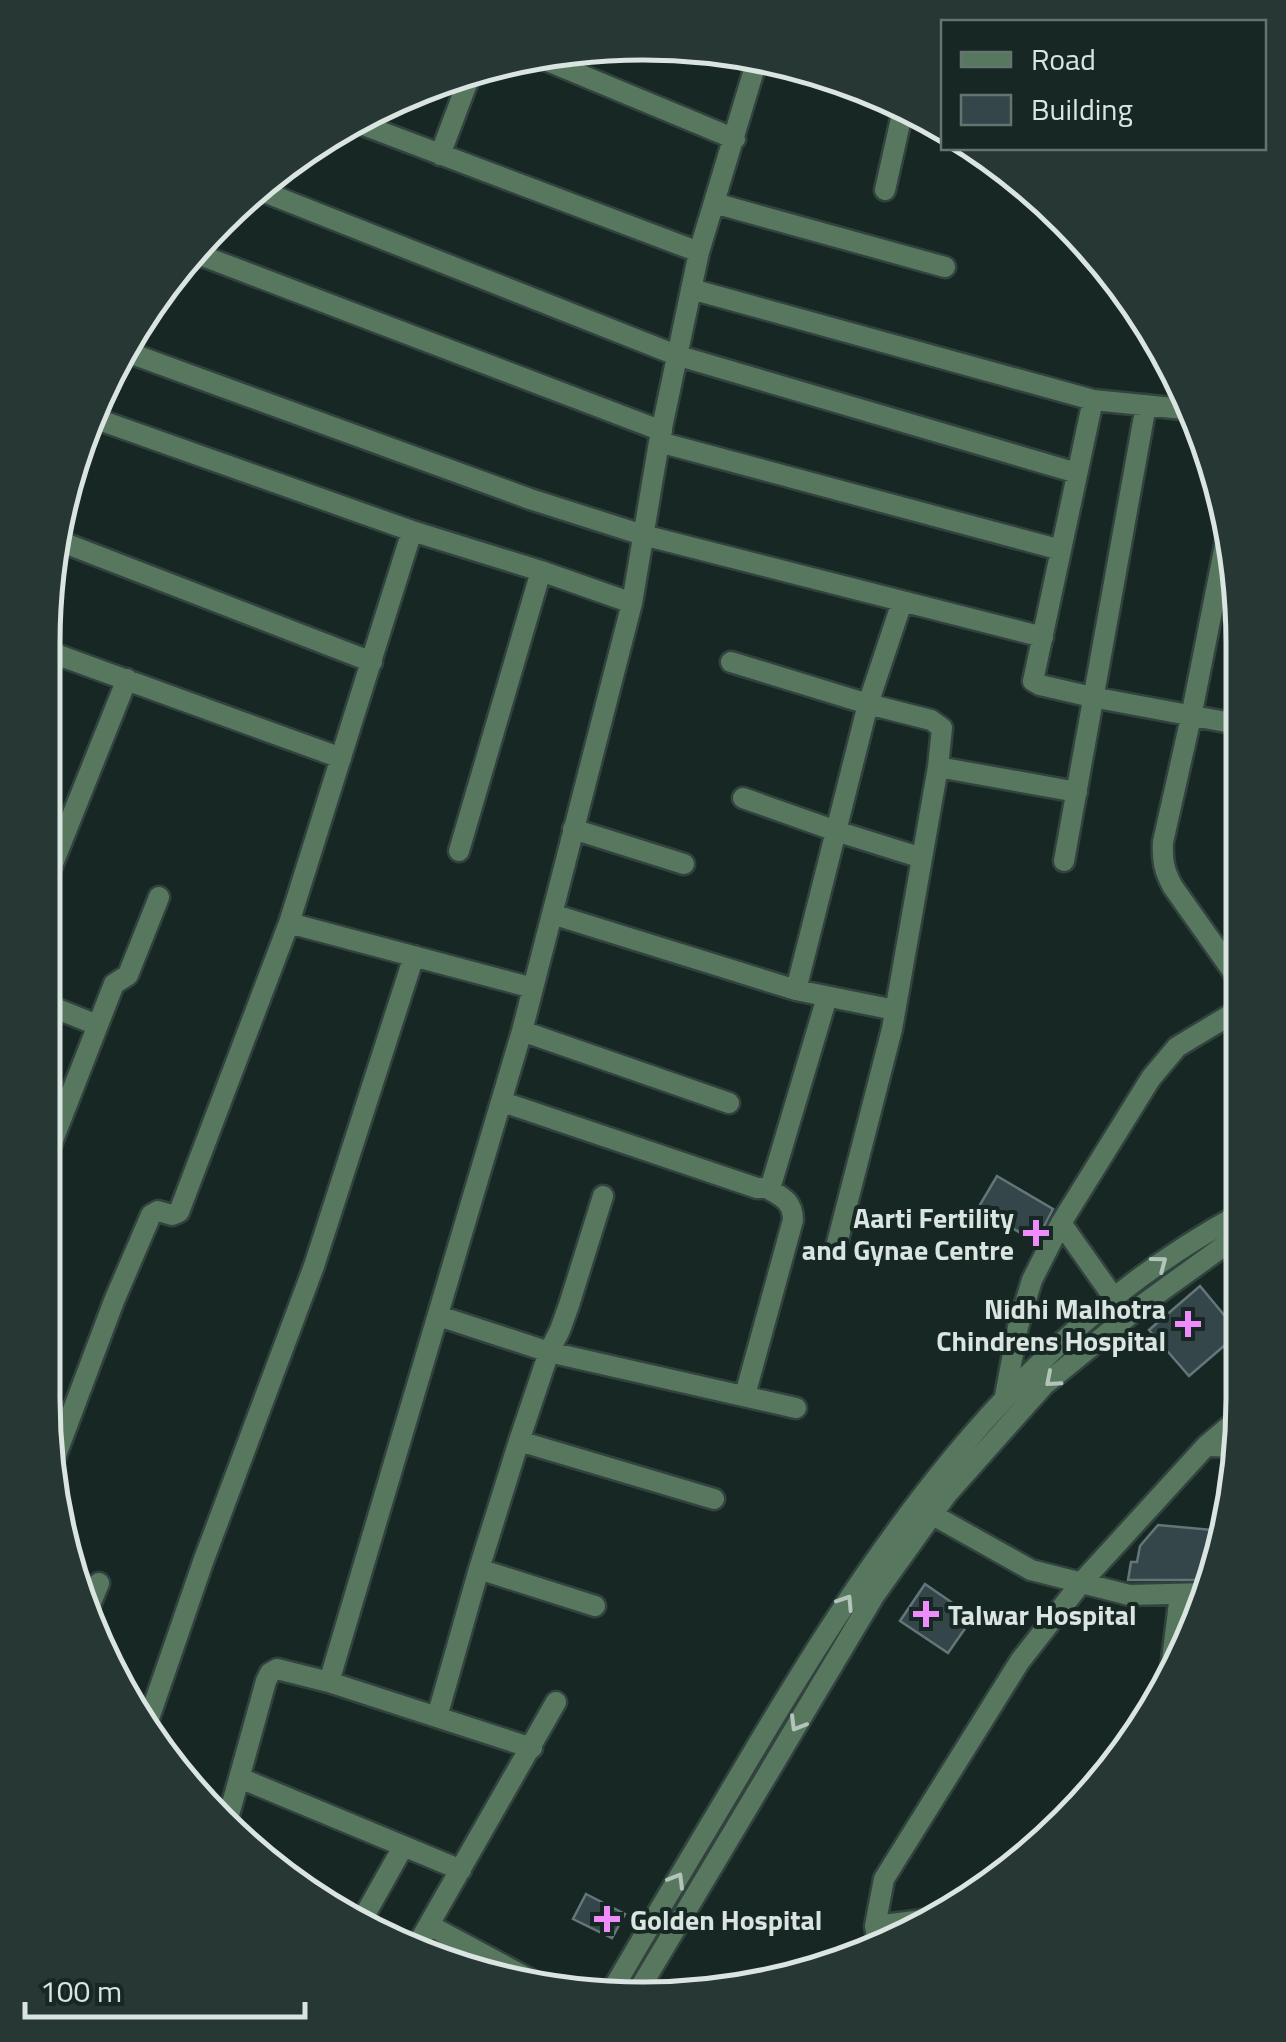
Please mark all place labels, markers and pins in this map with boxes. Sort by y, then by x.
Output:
place label: Aarti Fertility and Gynae Centre [802,1196,1014,1271]
marker: Aarti Fertility and Gynae Centre [1023,1220,1049,1246]
place label: Nidhi Malhotra Chindrens Hospital [936,1287,1166,1362]
marker: Nidhi Malhotra Chindrens Hospital [1175,1311,1201,1337]
place label: Talwar Hospital [948,1593,1137,1636]
marker: Talwar Hospital [913,1601,939,1627]
place label: Golden Hospital [630,1898,822,1941]
marker: Golden Hospital [594,1906,620,1932]

